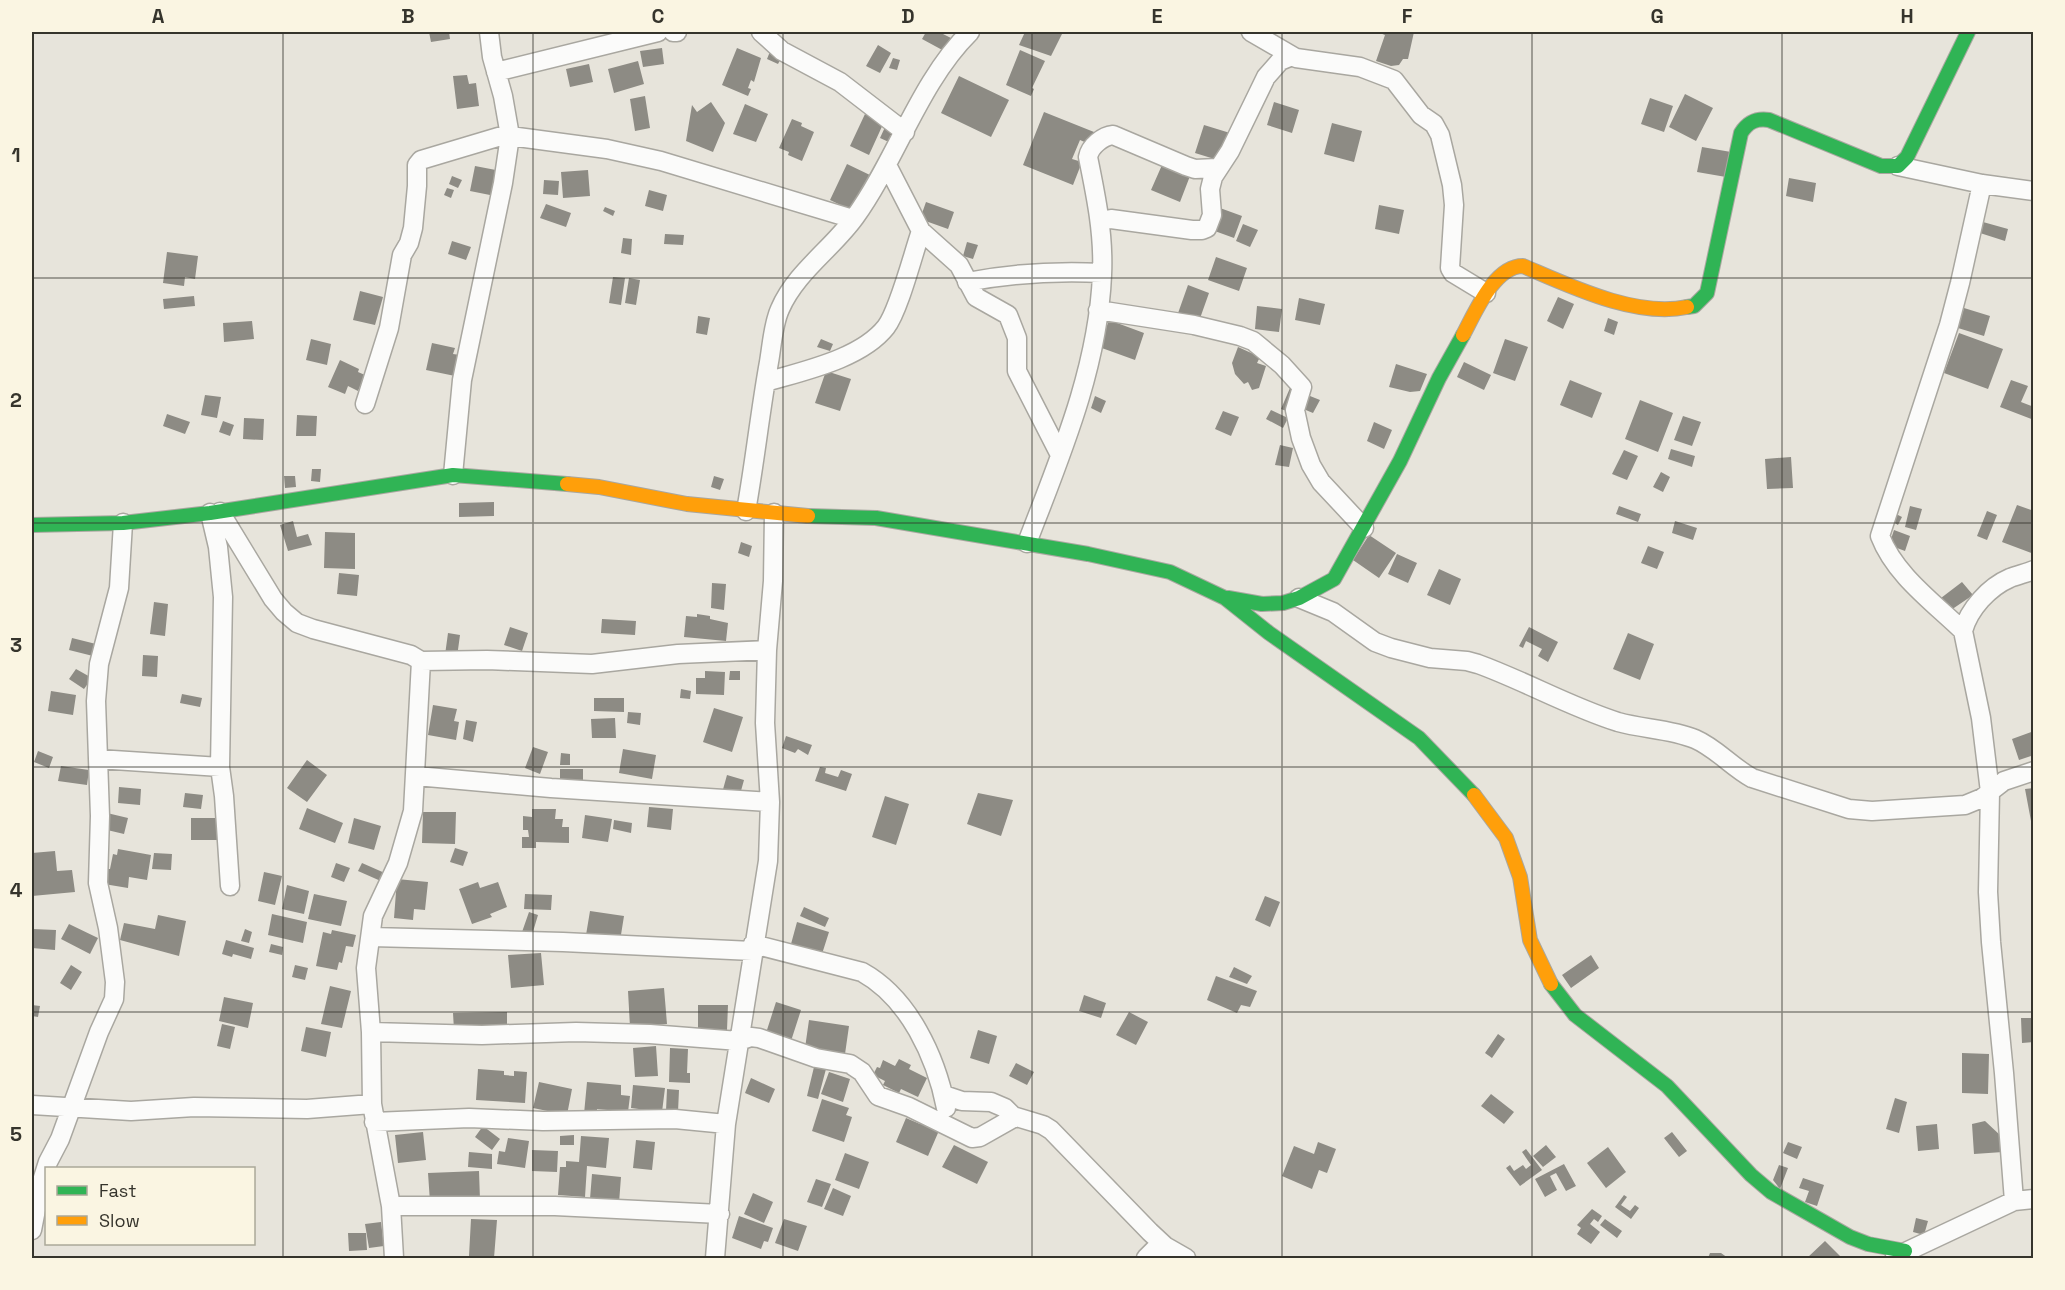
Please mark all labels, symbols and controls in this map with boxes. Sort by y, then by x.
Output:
text: A [152,3,165,29]
text: B [401,3,415,29]
text: C [652,3,665,29]
text: D [901,3,915,29]
text: E [1151,3,1163,29]
text: F [1402,3,1413,29]
text: G [1650,3,1664,29]
text: H [1900,3,1914,29]
text: 1 [11,142,21,168]
text: 2 [10,387,22,413]
text: 3 [10,632,22,658]
text: 4 [10,877,23,903]
text: 5 [10,1121,22,1147]
legend [45,1167,255,1245]
text: Fast [99,1179,136,1202]
text: Slow [99,1209,140,1232]

